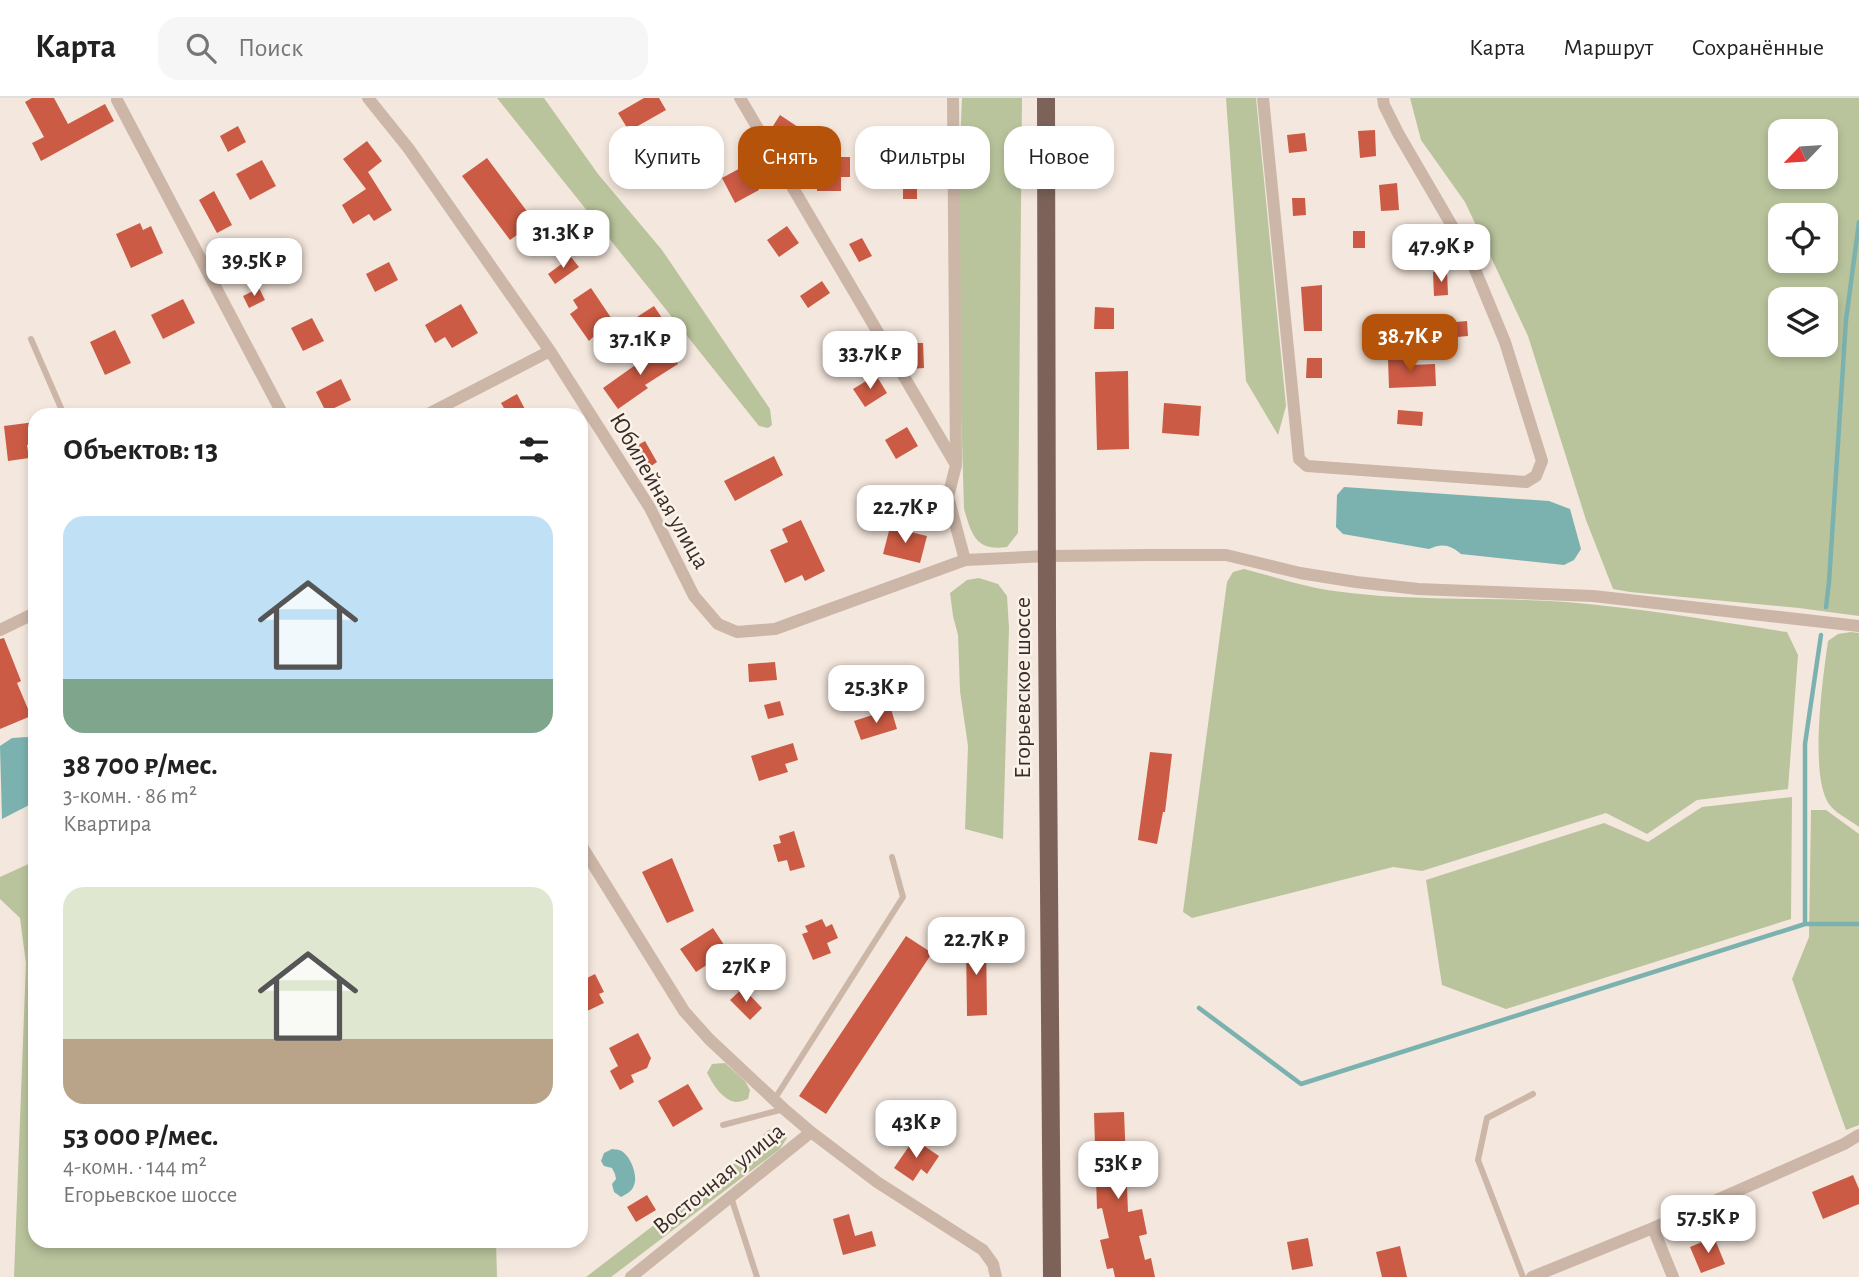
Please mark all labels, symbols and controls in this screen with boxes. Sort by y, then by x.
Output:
search box [158,17,648,80]
icon: search [182,29,220,67]
text: Карта [35,31,116,64]
text: Поиск [238,35,303,61]
text: Карта [1469,36,1525,60]
text: Маршрут [1563,36,1653,60]
text: Сохранённые [1691,36,1824,60]
north arrow [1768,119,1838,189]
map controls [1768,119,1838,357]
chip: Купить [609,126,724,189]
chip: Снять [738,126,841,189]
chip: Фильтры [855,126,990,189]
chip: Новое [1004,126,1114,189]
button: locate [1768,203,1838,273]
pin: 31.3K ₽ [498,211,628,270]
text: 31.3K ₽ [532,221,594,244]
pin: 47.9K ₽ [1376,225,1506,284]
text: 47.9K ₽ [1408,235,1474,258]
pin: 39.5K ₽ [189,238,319,298]
text: 39.5K ₽ [222,249,286,272]
button: layers [1768,287,1838,357]
pin: 38.7K ₽ [1345,314,1475,374]
pin: 37.1K ₽ [575,317,705,377]
text: 38.7K ₽ [1378,325,1442,348]
text: 37.1K ₽ [609,328,671,351]
pin: 33.7K ₽ [805,331,935,391]
text: 33.7K ₽ [839,342,901,365]
street label: Юбилейная улица [605,409,713,573]
icon: filters [515,431,553,469]
text: Объектов: 13 [63,435,218,465]
pin: 22.7K ₽ [840,486,970,545]
text: 22.7K ₽ [873,496,937,519]
icon: home [245,562,371,688]
street label: Егорьевское шоссе [1011,597,1035,779]
pin: 25.3K ₽ [811,666,941,725]
text: 25.3K ₽ [844,676,908,699]
text: 38 700 ₽/мес. [63,750,218,780]
text: 3-комн. · 86 m² [63,785,197,808]
text: Квартира [63,813,151,836]
pin: 22.7K ₽ [911,918,1041,977]
text: 22.7K ₽ [944,928,1008,951]
icon: home [245,933,371,1059]
pin: 27K ₽ [697,944,795,1004]
text: 27K ₽ [722,955,770,978]
pin: 43K ₽ [867,1100,965,1160]
text: 43K ₽ [891,1111,941,1134]
street label: Восточная улица [649,1119,789,1239]
text: 53 000 ₽/мес. [63,1121,219,1151]
pin: 53K ₽ [1069,1142,1167,1201]
text: 53K ₽ [1094,1152,1142,1175]
text: 4-комн. · 144 m² [63,1156,207,1179]
text: Егорьевское шоссе [63,1184,237,1207]
pin: 57.5K ₽ [1643,1196,1773,1255]
text: 57.5K ₽ [1677,1206,1739,1229]

